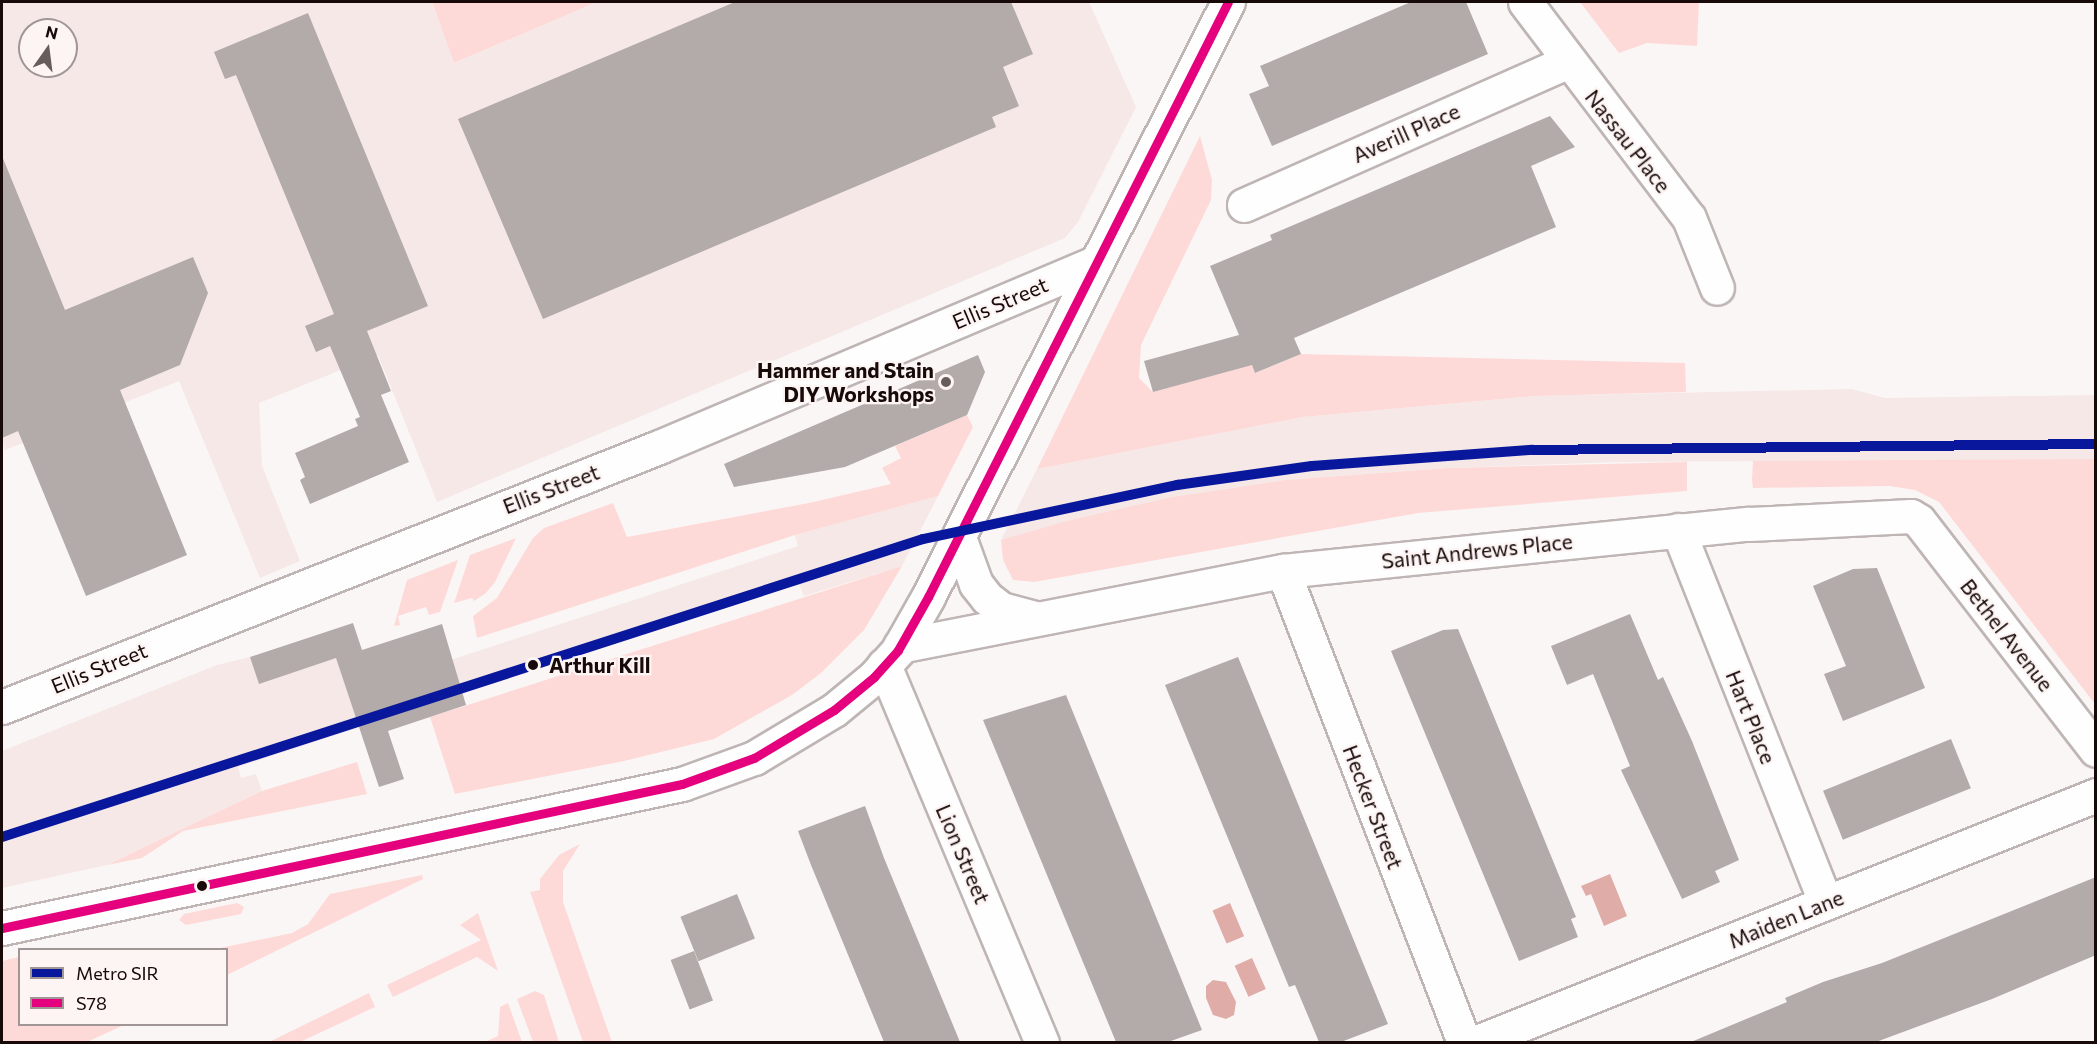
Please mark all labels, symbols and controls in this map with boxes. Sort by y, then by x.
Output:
north arrow [18,18,78,78]
text: N [44,21,60,43]
street label: Nassau Place [1580,85,1676,197]
street label: Averill Place [1349,98,1463,168]
street label: Ellis Street [948,272,1052,334]
place label: Hammer and Stain DIY Workshops [757,357,934,407]
marker: Hammer and Stain DIY Workshops [939,375,953,389]
street label: Ellis Street [499,459,603,519]
street label: Saint Andrews Place [1380,528,1574,574]
street label: Bethel Avenue [1955,574,2059,696]
street label: Ellis Street [47,637,151,699]
place label: Arthur Kill [549,652,650,678]
marker: Arthur Kill [522,654,544,676]
street label: Hart Place [1721,667,1781,767]
street label: Hecker Street [1338,741,1408,873]
street label: Lion Street [931,801,995,907]
unlabelled marker [196,880,208,892]
street label: Maiden Lane [1725,885,1847,953]
legend [18,948,228,1026]
text: Metro SIR [76,962,159,984]
text: S78 [76,992,107,1014]

